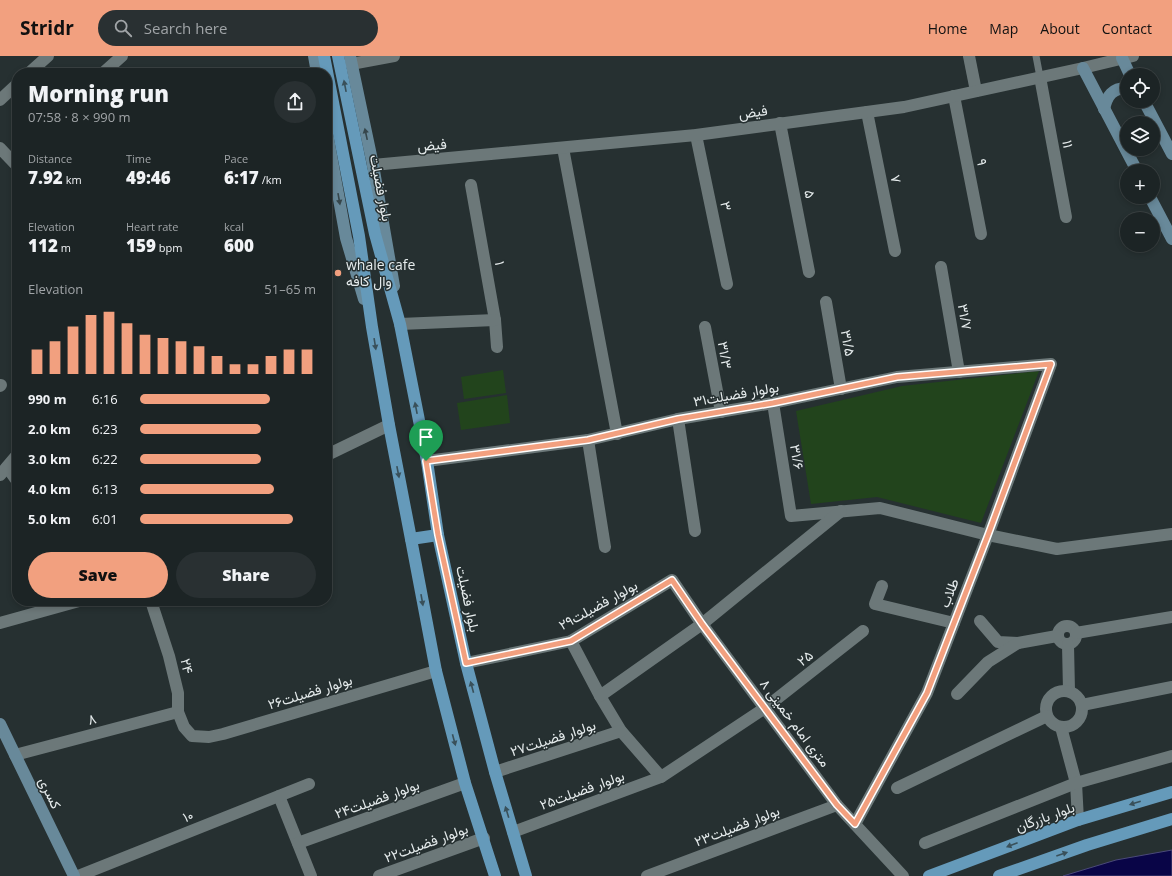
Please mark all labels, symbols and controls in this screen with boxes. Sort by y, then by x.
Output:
search box [98,10,378,46]
text: Stridr [20,15,74,41]
icon: search [112,17,134,39]
text: Search here [144,18,227,38]
text: Home [928,19,967,38]
text: Map [989,19,1018,38]
text: About [1040,19,1080,38]
text: Contact [1102,19,1152,38]
map controls [1120,68,1160,252]
button: locate [1120,68,1160,108]
text: Morning run [28,78,169,108]
one-way arrow [341,80,347,92]
button: share [274,81,316,123]
street label: فیض [737,100,769,123]
text: 07:58 · 8 × 990 m [28,108,131,126]
button: layers [1120,116,1160,156]
one-way arrow [363,128,369,140]
street label: فیض [417,134,447,155]
street label: ۱۱ [1058,138,1079,150]
text: Distance [28,151,72,166]
text: Time [126,151,151,166]
text: Pace [224,151,248,166]
street label: بلوار فضیلت [366,153,397,223]
street label: ۹ [973,157,992,167]
button: + [1120,164,1160,204]
text: 7.92 [28,166,63,189]
text: 49:46 [126,166,171,189]
text: 6:17 [224,166,259,189]
text: km [63,172,82,187]
text: /km [259,172,282,187]
street label: ۷ [886,173,907,185]
street label: ۵ [800,188,821,200]
one-way arrow [336,192,342,205]
street label: ۳ [716,199,737,212]
button: − [1120,212,1160,252]
text: Elevation [28,219,75,234]
text: Heart rate [126,219,178,234]
text: kcal [224,219,244,234]
text: 112 [28,234,58,257]
text: 159 [126,234,156,257]
text: 600 [224,234,254,257]
text: m [58,240,71,255]
text: bpm [156,240,182,255]
place label: whale cafe وال کافه [346,255,415,291]
street label: ۱ [491,259,510,267]
marker: whale cafe وال کافه [333,268,343,278]
text: Elevation [28,280,83,298]
text: 51–65 m [264,280,316,298]
street label: ۳۱/۷ [954,302,977,332]
street label: ۳۱/۵ [837,328,860,358]
one-way arrow [372,338,378,350]
street label: ۳۱/۳ [714,340,737,370]
street label: بولوار فضیلت۳۱ [692,377,780,410]
text: 990 m [28,390,66,408]
text: 6:16 [92,390,118,408]
one-way arrow [413,402,419,414]
text: 2.0 km [28,420,71,438]
text: 6:23 [92,420,118,438]
pin [409,420,443,461]
icon: arrive [415,426,437,448]
street label: ۳۱/۶ [786,443,809,471]
text: 3.0 km [28,450,71,468]
text: 6:22 [92,450,118,468]
one-way arrow [395,466,401,478]
text: 4.0 km [28,480,71,498]
text: 6:13 [92,480,118,498]
text: 5.0 km [28,510,71,528]
text: 6:01 [92,510,118,528]
button: Save [28,552,168,598]
button: Share [176,552,316,598]
street label: بلوار فضیلت [452,564,485,634]
street label: بولوار فضیلت۲۹ [555,575,641,634]
street label: طلاب [934,576,963,610]
one-way arrow [420,593,426,606]
street label: ۲۵ [793,645,817,670]
street label: ۲۴ [177,656,198,675]
street label: بولوار فضیلت۲۶ [265,670,354,713]
street label: ۸ متری امام خمینی [756,675,835,771]
one-way arrow [469,680,475,692]
street label: ۸ [85,708,98,729]
street label: بولوار فضیلت۲۷ [508,715,598,760]
one-way arrow [451,734,457,746]
street label: بولوار فضیلت۲۵ [537,765,627,814]
street label: کسری [35,774,66,812]
street label: بولوار فضیلت۲۴ [332,774,422,823]
street label: بلوار بازرگان [1013,797,1077,836]
one-way arrow [1128,800,1140,806]
street label: بولوار فضیلت۲۳ [691,801,782,851]
street label: ۱۰ [180,805,196,826]
one-way arrow [504,806,510,818]
street label: بولوار فضیلت۲۲ [381,819,470,866]
one-way arrow [1005,843,1017,849]
one-way arrow [1056,851,1068,857]

